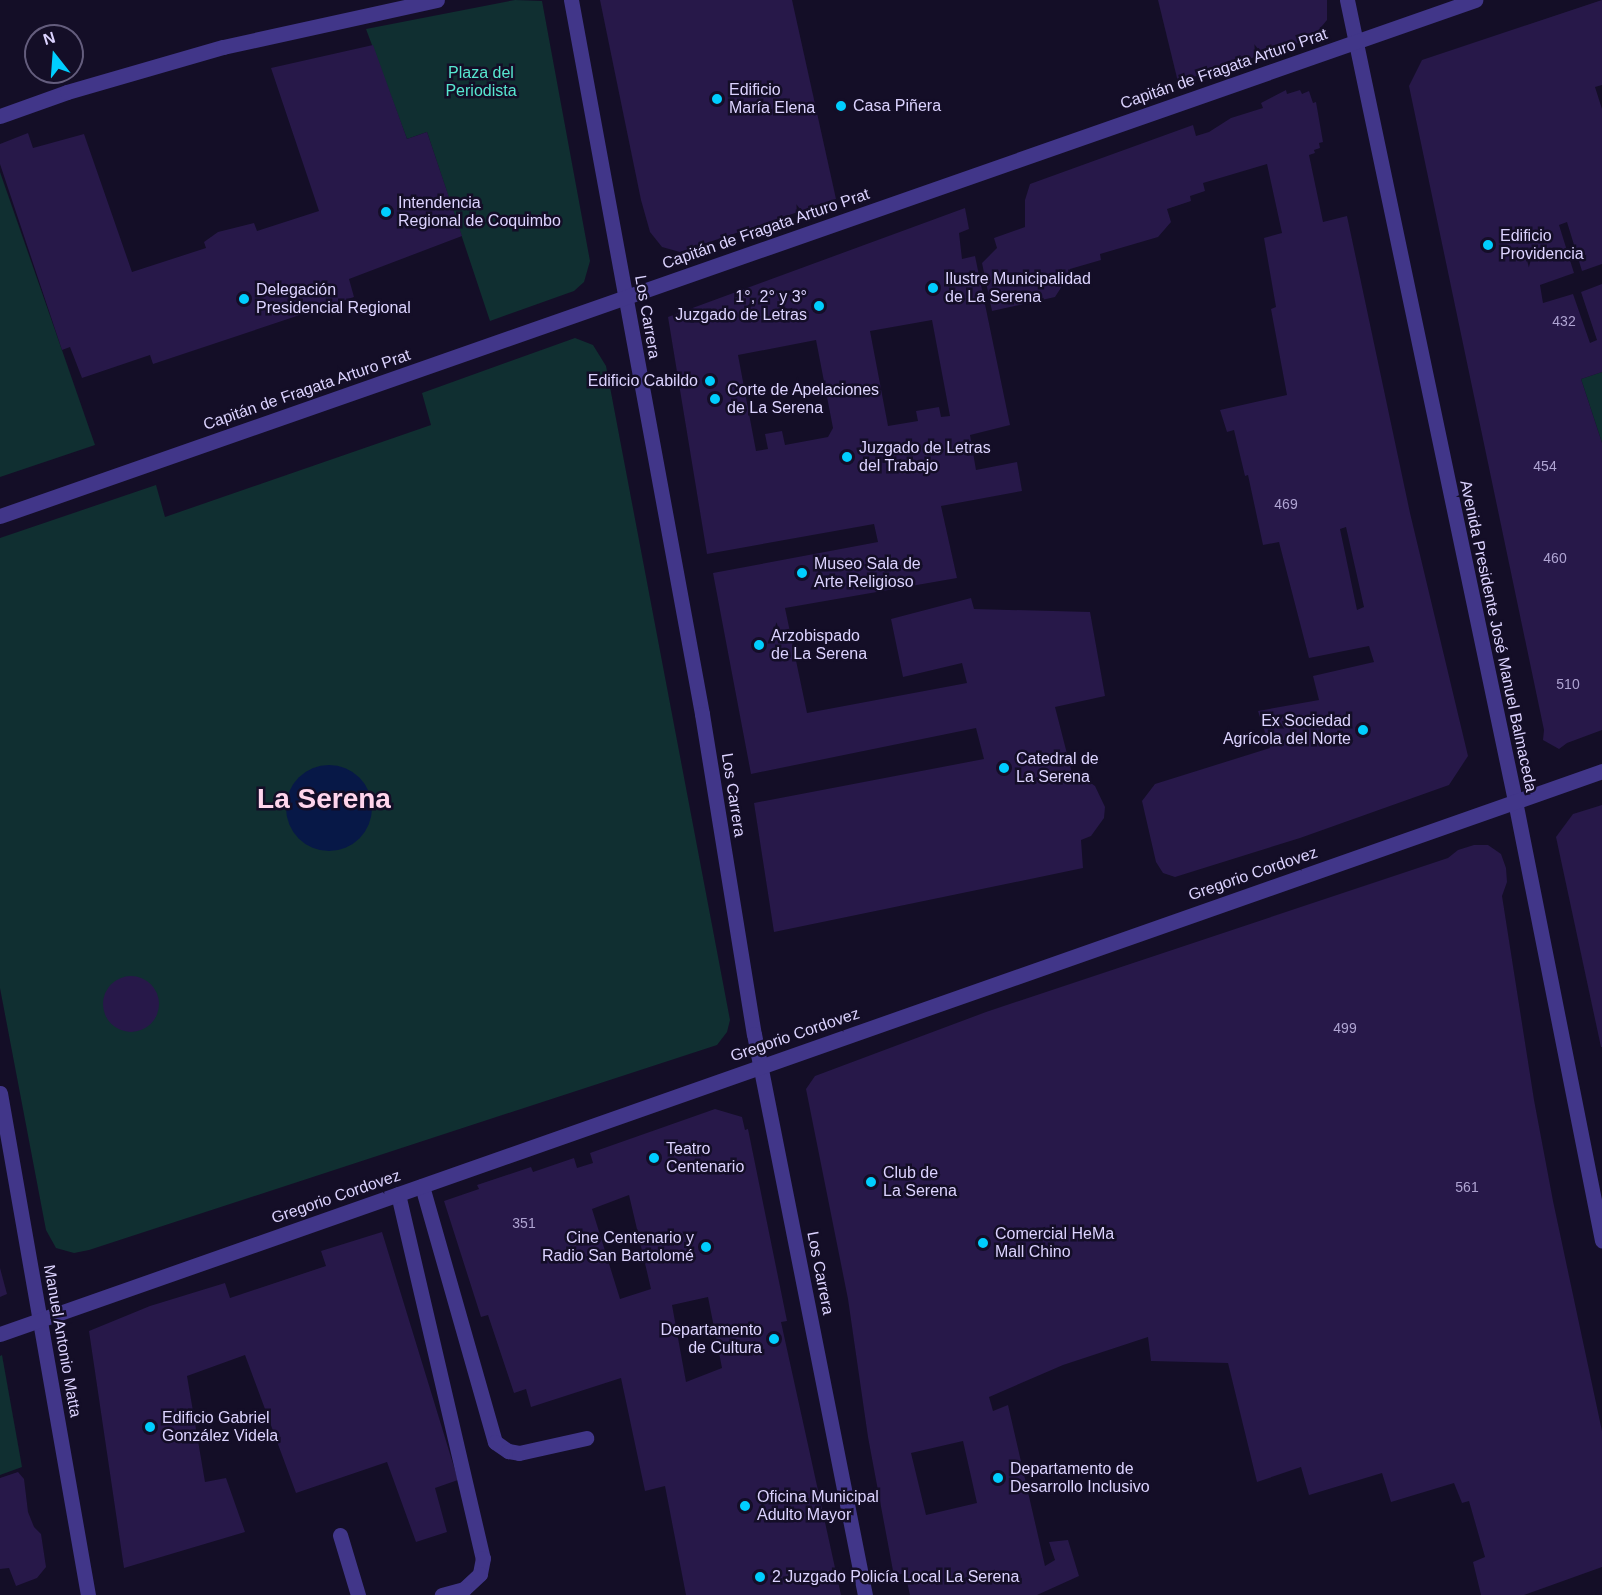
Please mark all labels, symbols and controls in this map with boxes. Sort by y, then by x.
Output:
north arrow [24,24,84,84]
street label: Capitán de Fragata Arturo Prat [1117,24,1331,114]
text: N [41,28,57,48]
park label: Plaza del Periodista [445,63,517,101]
place label: Edificio María Elena [729,80,815,118]
marker: Edificio María Elena [710,92,724,106]
place label: Casa Piñera [853,96,941,116]
marker: Casa Piñera [834,99,848,113]
street label: Capitán de Fragata Arturo Prat [659,184,873,274]
place label: Intendencia Regional de Coquimbo [398,193,561,231]
marker: Intendencia Regional de Coquimbo [379,205,393,219]
place label: Edificio Providencia [1500,226,1584,264]
marker: Edificio Providencia [1481,238,1495,252]
place label: Ilustre Municipalidad de La Serena [945,269,1091,307]
street label: Los Carrera [630,274,664,360]
place label: Delegación Presidencial Regional [256,280,411,318]
marker: Ilustre Municipalidad de La Serena [926,281,940,295]
place label: 1°, 2° y 3° Juzgado de Letras [675,287,807,325]
marker: Delegación Presidencial Regional [237,292,251,306]
marker: 1°, 2° y 3° Juzgado de Letras [812,299,826,313]
house number: 432 [1552,313,1576,329]
street label: Capitán de Fragata Arturo Prat [200,345,414,435]
place label: Edificio Cabildo [588,371,698,391]
marker: Edificio Cabildo [703,374,717,388]
place label: Corte de Apelaciones de La Serena [727,380,880,418]
marker: Corte de Apelaciones de La Serena [708,392,722,406]
place label: Juzgado de Letras del Trabajo [859,438,991,476]
marker: Juzgado de Letras del Trabajo [840,450,854,464]
house number: 454 [1533,458,1557,474]
street label: Avenida Presidente José Manuel Balmaceda [1456,478,1540,794]
house number: 469 [1274,496,1298,512]
house number: 460 [1543,550,1567,566]
place label: Museo Sala de Arte Religioso [814,554,921,592]
marker: Museo Sala de Arte Religioso [795,566,809,580]
place label: Arzobispado de La Serena [771,626,867,664]
marker: Arzobispado de La Serena [752,638,766,652]
house number: 510 [1556,676,1580,692]
place label: Ex Sociedad Agrícola del Norte [1223,711,1351,749]
marker: Ex Sociedad Agrícola del Norte [1356,723,1370,737]
place label: Catedral de La Serena [1016,749,1099,787]
street label: Los Carrera [717,752,749,838]
marker: Catedral de La Serena [997,761,1011,775]
district label: La Serena [257,782,391,816]
street label: Gregorio Cordovez [1186,843,1320,905]
street label: Gregorio Cordovez [728,1004,862,1066]
house number: 499 [1333,1020,1357,1036]
place label: Teatro Centenario [666,1139,744,1177]
marker: Teatro Centenario [647,1151,661,1165]
place label: Club de La Serena [883,1163,957,1201]
street label: Gregorio Cordovez [269,1166,403,1228]
marker: Club de La Serena [864,1175,878,1189]
house number: 561 [1455,1179,1479,1195]
house number: 351 [512,1215,536,1231]
place label: Comercial HeMa Mall Chino [995,1224,1114,1262]
place label: Cine Centenario y Radio San Bartolomé [542,1228,694,1266]
street label: Los Carrera [803,1230,837,1316]
marker: Comercial HeMa Mall Chino [976,1236,990,1250]
marker: Cine Centenario y Radio San Bartolomé [699,1240,713,1254]
street label: Manuel Antonio Matta [39,1263,85,1419]
place label: Departamento de Cultura [661,1320,762,1358]
marker: Departamento de Cultura [767,1332,781,1346]
place label: Edificio Gabriel González Videla [162,1408,278,1446]
marker: Edificio Gabriel González Videla [143,1420,157,1434]
place label: Departamento de Desarrollo Inclusivo [1010,1459,1150,1497]
marker: Departamento de Desarrollo Inclusivo [991,1471,1005,1485]
place label: Oficina Municipal Adulto Mayor [757,1487,879,1525]
marker: Oficina Municipal Adulto Mayor [738,1499,752,1513]
place label: 2 Juzgado Policía Local La Serena [772,1567,1019,1587]
marker: 2 Juzgado Policía Local La Serena [753,1570,767,1584]

